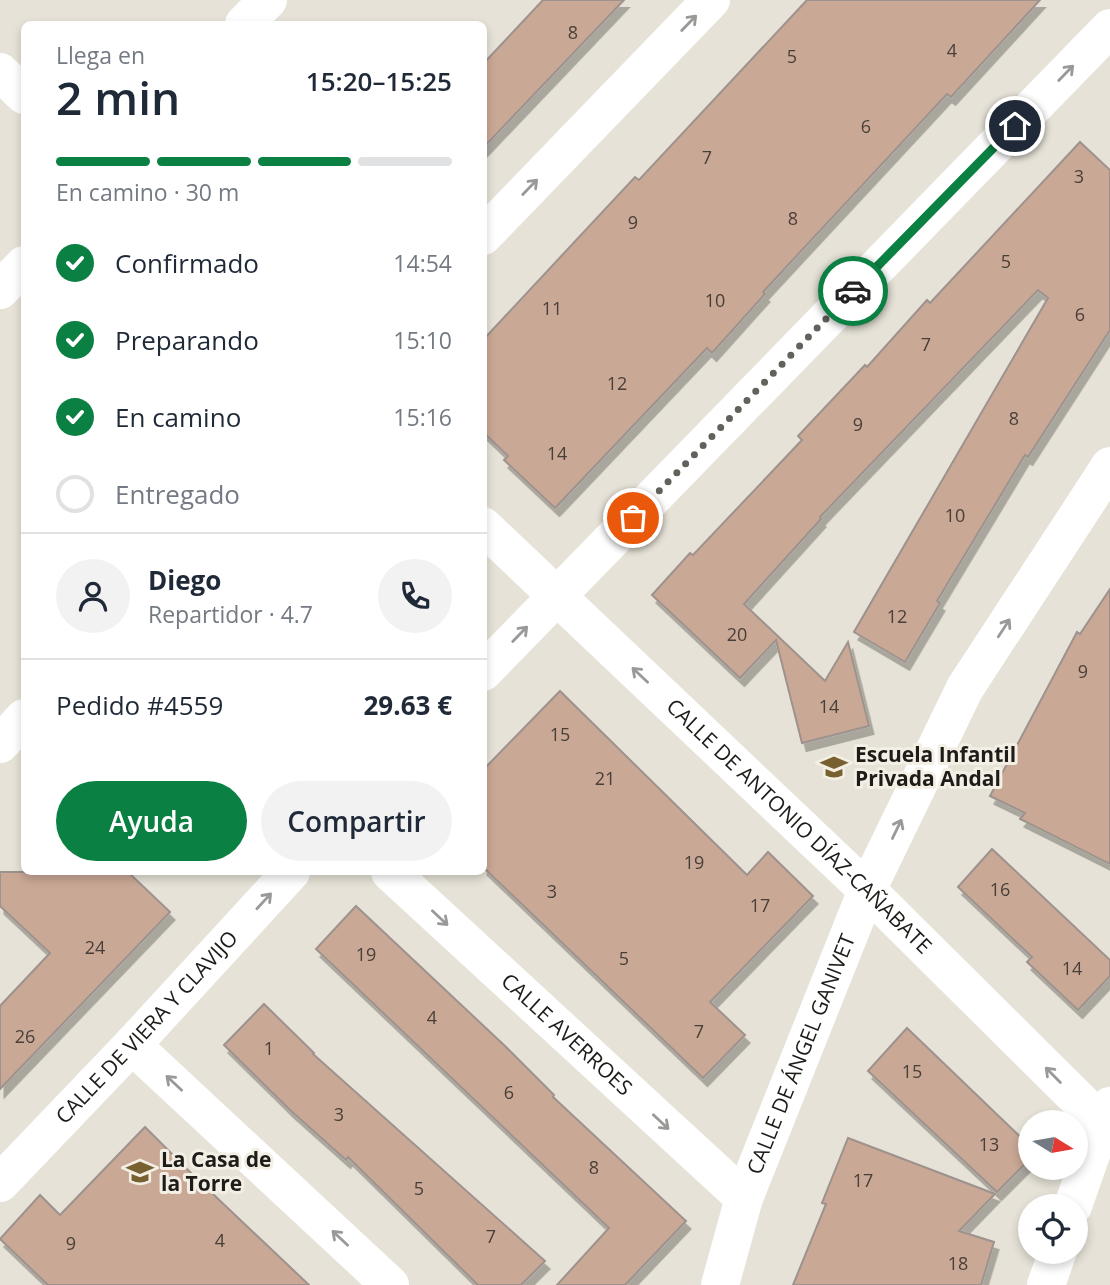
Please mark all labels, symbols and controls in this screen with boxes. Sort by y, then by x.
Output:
one-way arrow [680,15,697,32]
house number: 8 [568,20,578,44]
house number: 4 [947,38,957,62]
text: Llega en [56,39,145,71]
house number: 5 [787,44,797,68]
text: 15:20–15:25 [306,63,452,99]
one-way arrow [1057,65,1074,82]
text: 2 min [56,66,180,128]
pin [985,96,1045,156]
icon: home [996,107,1034,145]
house number: 6 [861,114,871,138]
house number: 7 [702,145,712,169]
house number: 3 [1074,164,1084,188]
text: En camino · 30 m [56,176,239,208]
one-way arrow [522,179,539,196]
house number: 8 [788,206,798,230]
house number: 9 [628,210,638,234]
icon: check [56,244,94,282]
text: Confirmado [115,245,259,281]
text: 14:54 [393,247,452,279]
house number: 5 [1001,249,1011,273]
courier [818,256,888,326]
icon: car [834,272,872,310]
house number: 10 [705,288,725,312]
house number: 11 [542,296,562,320]
house number: 6 [1075,302,1085,326]
icon: check [56,321,94,359]
text: Preparando [115,322,259,358]
text: 15:10 [393,324,452,356]
house number: 7 [921,332,931,356]
house number: 12 [607,371,627,395]
icon: check [56,398,94,436]
text: En camino [115,399,241,435]
text: 15:16 [393,401,452,433]
house number: 8 [1009,406,1019,430]
house number: 9 [853,412,863,436]
house number: 14 [547,441,567,465]
text: Entregado [115,476,240,512]
pin [603,488,663,548]
icon: bag [614,499,652,537]
house number: 10 [945,503,965,527]
button: person [56,559,130,633]
button: phone [378,559,452,633]
text: Diego [148,562,221,598]
text: Repartidor · 4.7 [148,598,313,630]
house number: 12 [887,604,907,628]
one-way arrow [997,619,1011,639]
house number: 20 [727,622,747,646]
one-way arrow [511,626,528,643]
house number: 9 [1078,659,1088,683]
one-way arrow [631,667,649,683]
text: Pedido #4559 [56,687,223,723]
text: 29.63 € [364,687,452,723]
street label: CALLE DE ANTONIO DÍAZ-CAÑABATE [661,692,938,960]
house number: 14 [819,694,839,718]
house number: 15 [550,722,570,746]
place label: Escuela Infantil Privada Andal [855,740,1016,792]
school or university icon: Escuela Infantil Privada Andal [819,752,849,782]
house number: 21 [595,766,615,790]
button: Ayuda [56,781,247,861]
button: Compartir [261,781,452,861]
one-way arrow [890,819,904,840]
house number: 19 [684,850,704,874]
house number: 16 [990,877,1010,901]
house number: 3 [547,879,557,903]
one-way arrow [256,893,273,910]
house number: 17 [750,893,770,917]
one-way arrow [431,909,448,926]
street label: CALLE DE VIERA Y CLAVIJO [49,924,243,1129]
street label: CALLE DE ÁNGEL GANIVET [740,929,861,1178]
house number: 24 [85,935,105,959]
house number: 19 [356,942,376,966]
house number: 5 [619,946,629,970]
house number: 14 [1062,956,1082,980]
street label: CALLE AVERROES [496,966,639,1101]
house number: 4 [427,1005,437,1029]
house number: 7 [694,1019,704,1043]
house number: 26 [15,1024,35,1048]
house number: 1 [264,1036,274,1060]
house number: 15 [902,1059,922,1083]
one-way arrow [1045,1067,1062,1084]
one-way arrow [166,1075,183,1092]
house number: 6 [504,1080,514,1104]
house number: 3 [334,1102,344,1126]
north arrow [1018,1110,1088,1180]
map controls [1018,1110,1088,1264]
one-way arrow [652,1113,669,1130]
house number: 13 [979,1132,999,1156]
place label: La Casa de la Torre [161,1145,271,1197]
house number: 8 [589,1155,599,1179]
school or university icon: La Casa de la Torre [125,1157,155,1187]
house number: 17 [853,1168,873,1192]
house number: 5 [414,1176,424,1200]
button: locate [1018,1194,1088,1264]
house number: 7 [486,1224,496,1248]
house number: 4 [215,1228,225,1252]
one-way arrow [332,1230,349,1247]
house number: 9 [66,1231,76,1255]
house number: 18 [948,1251,968,1275]

